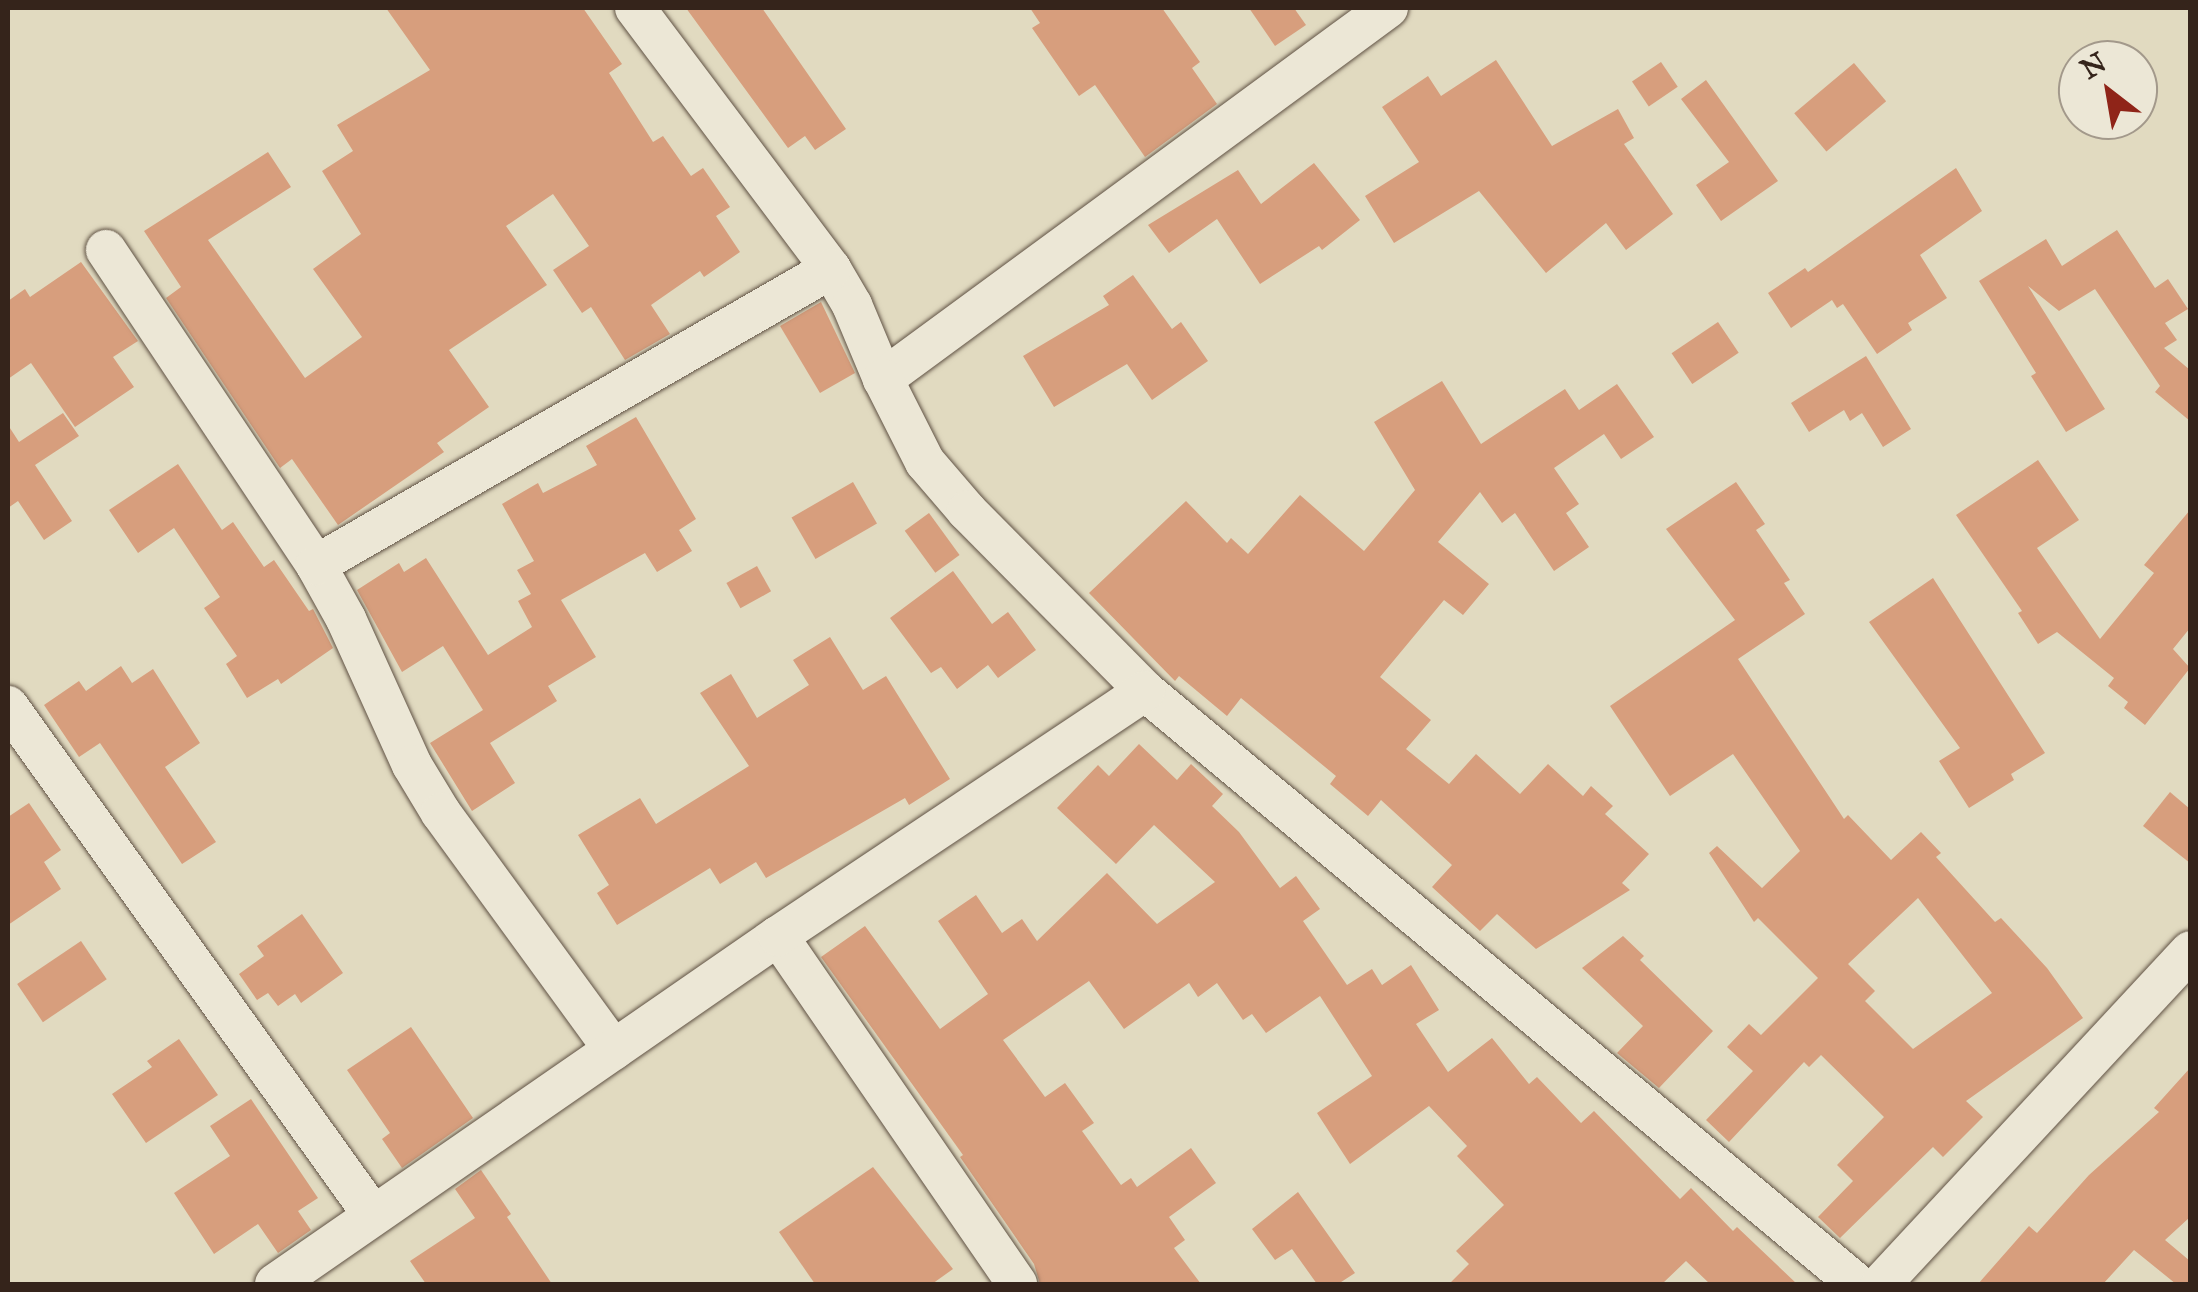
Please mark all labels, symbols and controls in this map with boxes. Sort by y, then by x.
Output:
north arrow [2058,40,2158,140]
text: N [2074,44,2113,87]

